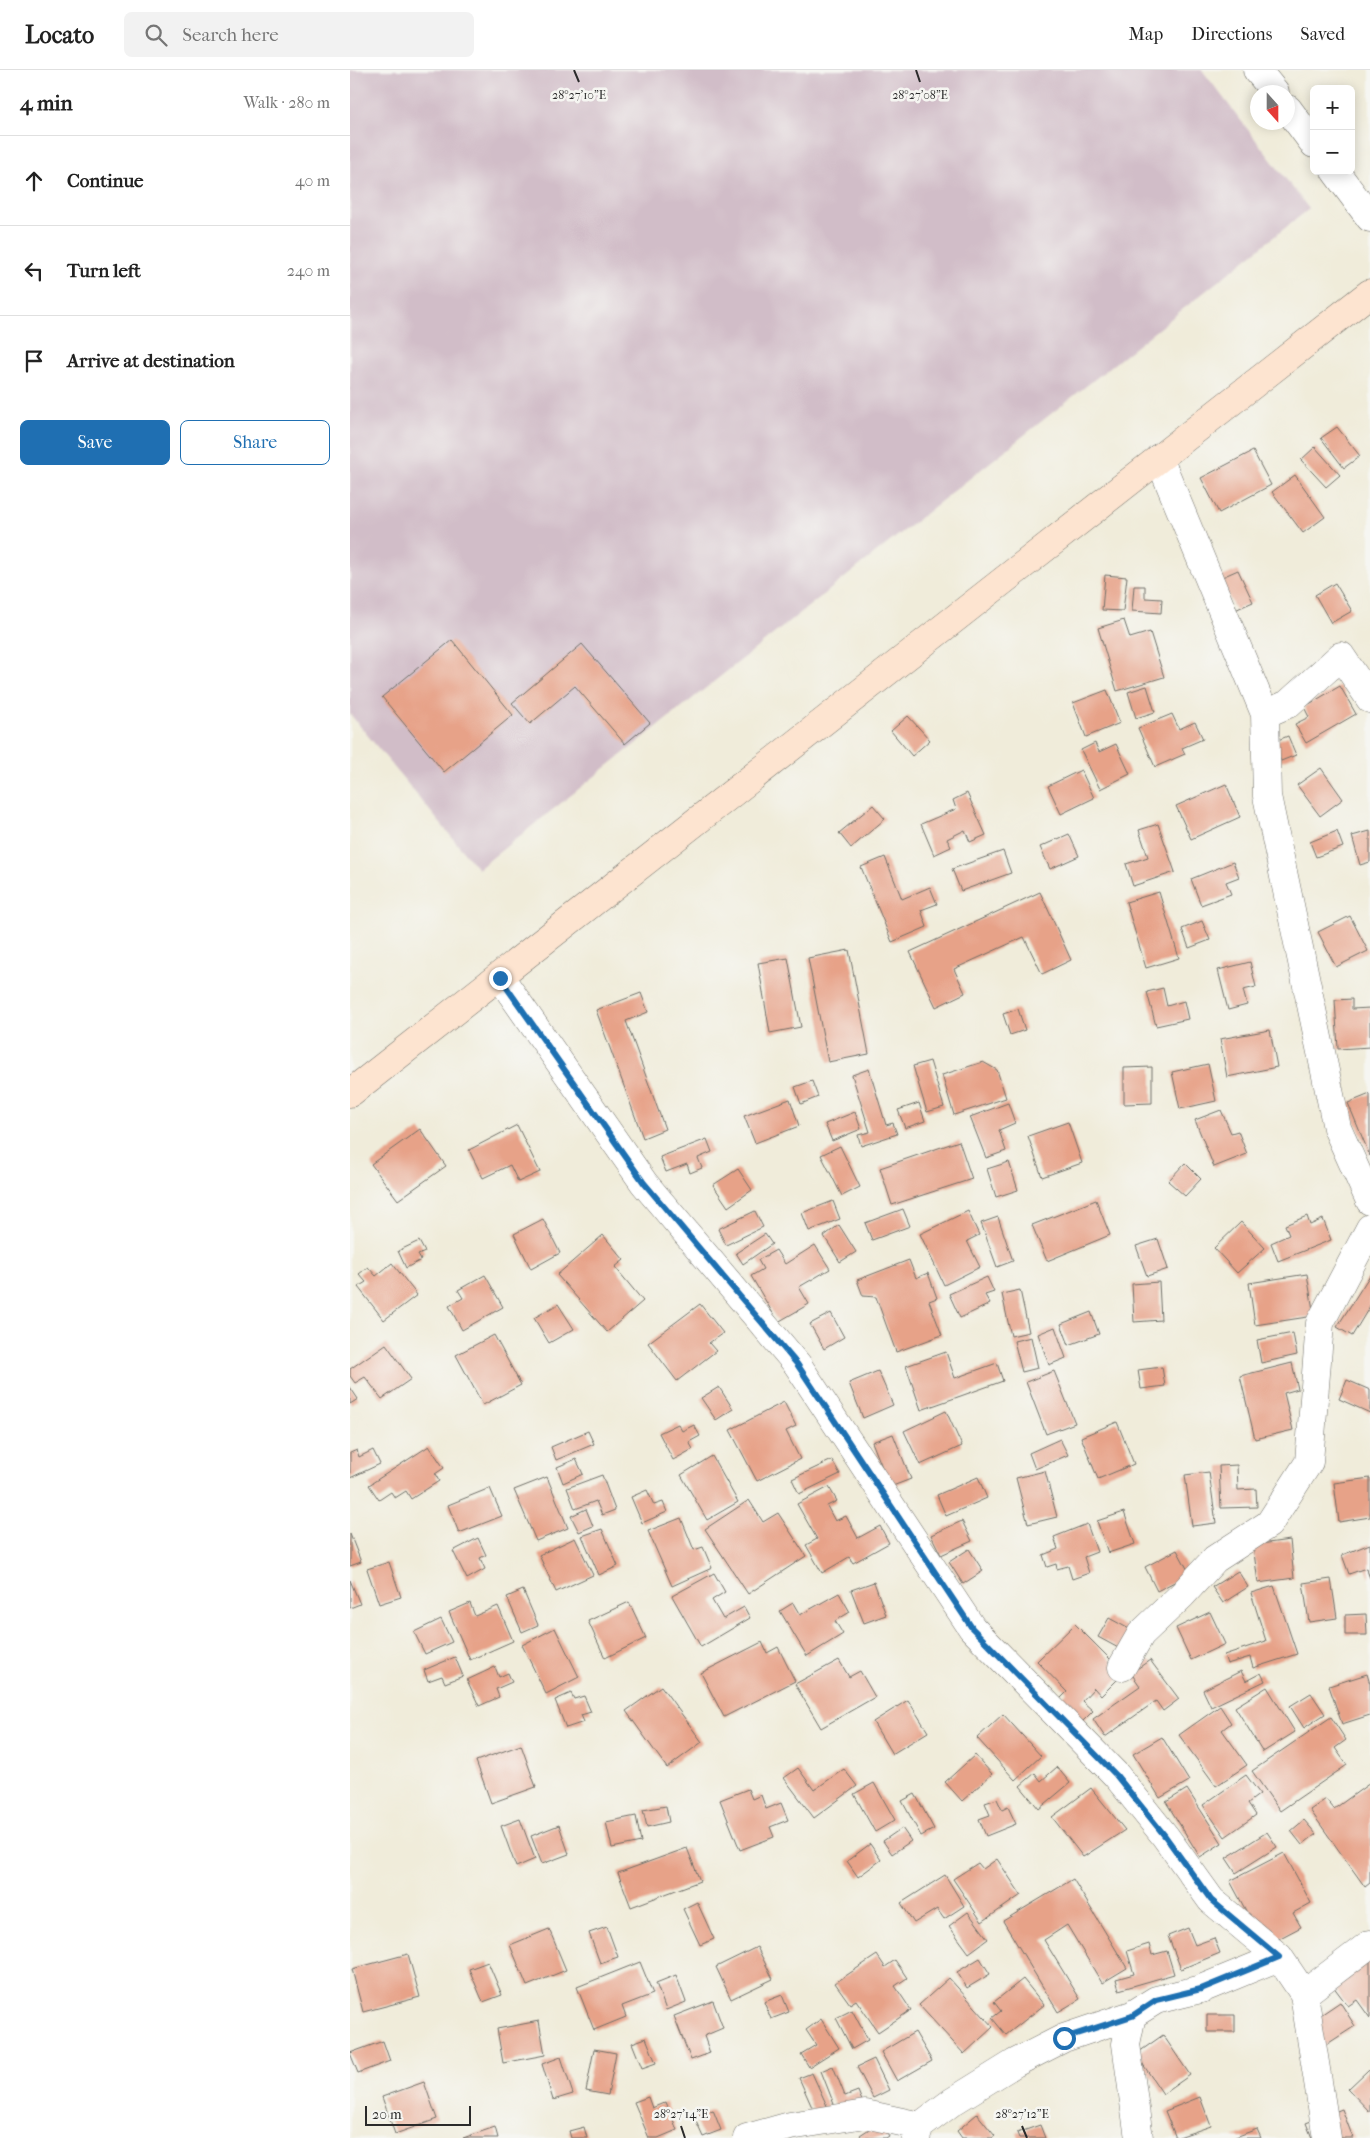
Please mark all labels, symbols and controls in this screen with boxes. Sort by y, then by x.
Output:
search box [124,12,474,57]
text: Locato [25,21,94,49]
icon: search [142,21,170,49]
text: Search here [182,24,279,46]
text: Map [1129,24,1163,45]
text: Directions [1191,24,1272,45]
text: Saved [1300,24,1345,45]
north arrow [1250,85,1295,130]
map controls [1310,85,1355,175]
button: + [1310,85,1355,130]
text: 28°27'10"E [552,88,606,102]
text: 28°27'08"E [892,88,948,102]
text: 4 min [20,91,73,115]
text: Walk · 280 m [243,93,330,112]
button: − [1310,130,1355,175]
icon: ahead [20,167,48,195]
text: Continue [67,170,143,192]
text: 40 m [295,171,330,190]
icon: left [20,257,48,285]
text: Turn left [67,260,141,282]
text: 240 m [287,261,330,280]
icon: arrive [20,347,48,375]
text: Arrive at destination [67,350,235,372]
button: Save [20,420,170,465]
button: Share [180,420,330,465]
route end [489,967,512,990]
route start [1053,2027,1076,2050]
scale bar [365,2103,471,2126]
text: 20 m [372,2106,402,2123]
text: 28°27'14"E [654,2107,708,2121]
text: 28°27'12"E [995,2107,1049,2121]

